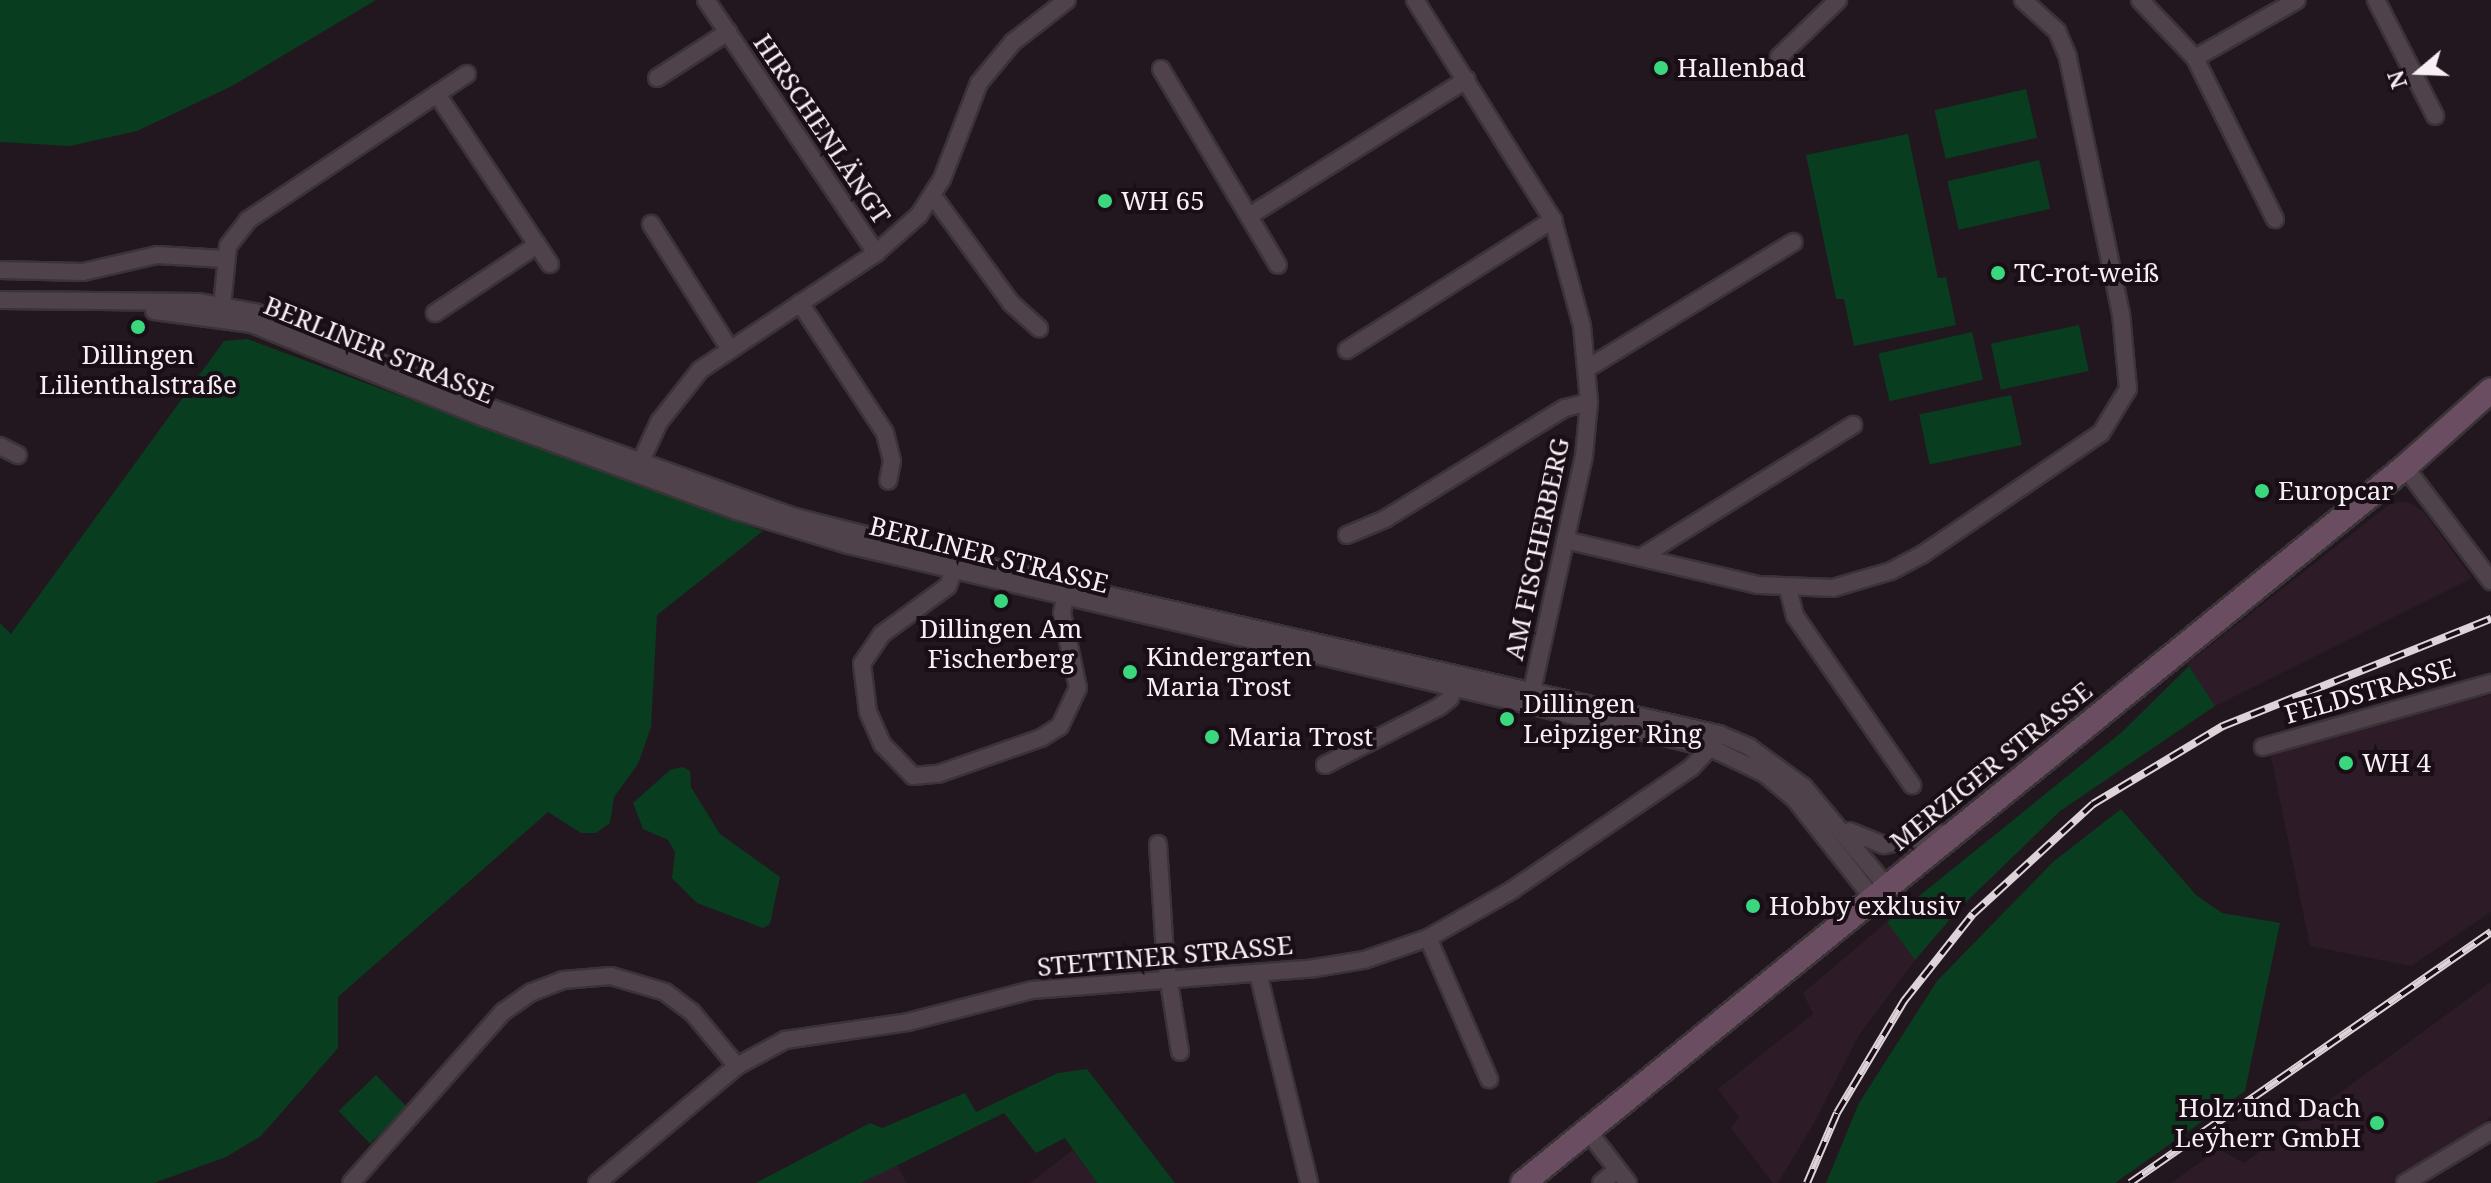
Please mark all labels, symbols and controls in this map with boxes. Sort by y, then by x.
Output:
street label: HIRSCHENLÄNGT [747,28,897,230]
north arrow [2379,32,2459,112]
place label: Hallenbad [1677,52,1806,84]
marker: Hallenbad [1652,59,1670,77]
text: N [2379,67,2413,93]
place label: WH 65 [1121,185,1205,217]
marker: WH 65 [1096,192,1114,210]
place label: TC-rot-weiß [2014,257,2159,289]
marker: TC-rot-weiß [1989,264,2007,282]
street label: BERLINER STRASSE [259,290,499,410]
marker: Dillingen Lilienthalstraße [129,318,147,336]
place label: Dillingen Lilienthalstraße [39,339,237,400]
street label: AM FISCHERBERG [1498,435,1576,663]
place label: Europcar [2278,475,2394,507]
marker: Europcar [2253,482,2271,500]
street label: BERLINER STRASSE [866,510,1112,600]
marker: Dillingen Am Fischerberg [992,592,1010,610]
place label: Dillingen Am Fischerberg [920,613,1082,674]
place label: Kindergarten Maria Trost [1146,641,1312,702]
street label: FELDSTRASSE [2281,652,2459,730]
marker: Kindergarten Maria Trost [1121,663,1139,681]
street label: MERZIGER STRASSE [1884,675,2098,857]
place label: Dillingen Leipziger Ring [1523,688,1702,750]
marker: Dillingen Leipziger Ring [1498,710,1516,728]
place label: Maria Trost [1228,721,1373,753]
marker: Maria Trost [1203,728,1221,746]
place label: WH 4 [2362,747,2431,779]
marker: WH 4 [2337,754,2355,772]
place label: Hobby exklusiv [1769,890,1961,922]
marker: Hobby exklusiv [1744,897,1762,915]
street label: STETTINER STRASSE [1036,929,1294,983]
place label: Holz und Dach Leyherr GmbH [2175,1092,2361,1154]
marker: Holz und Dach Leyherr GmbH [2368,1114,2386,1132]

